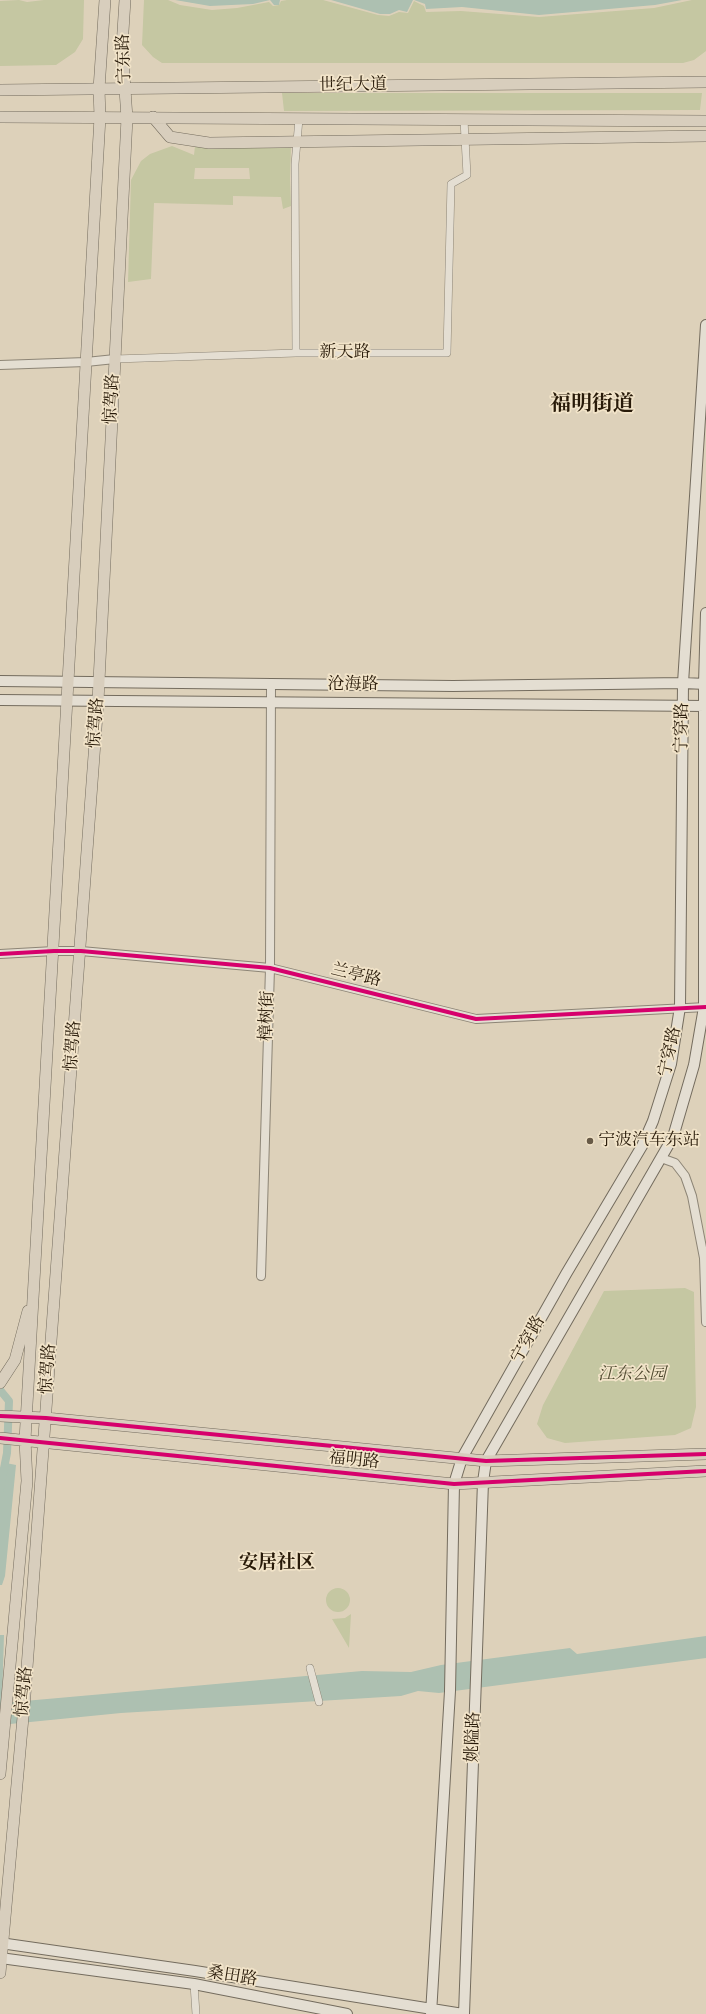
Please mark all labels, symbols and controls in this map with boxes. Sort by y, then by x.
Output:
street label: 宁东路 [114,33,136,85]
street label: 世纪大道 [319,75,387,97]
street label: 新天路 [320,343,370,363]
street label: 惊驾路 [101,373,125,425]
district label: 福明街道 [550,392,634,418]
street label: 沧海路 [328,675,378,695]
street label: 惊驾路 [85,697,109,749]
street label: 宁穿路 [672,702,694,754]
street label: 兰亭路 [329,960,383,992]
street label: 樟树街 [257,990,279,1042]
street label: 惊驾路 [62,1020,86,1072]
street label: 宁穿路 [656,1025,686,1079]
place label: 宁波汽车东站 [598,1131,700,1151]
marker: 宁波汽车东站 [585,1136,595,1146]
street label: 宁穿路 [508,1313,550,1367]
street label: 惊驾路 [37,1343,61,1395]
park label: 江东公园 [598,1365,666,1385]
street label: 福明路 [328,1448,380,1474]
district label: 安居社区 [239,1553,315,1575]
street label: 惊驾路 [13,1666,37,1718]
street label: 姚隘路 [463,1711,485,1763]
street label: 桑田路 [205,1963,259,1991]

